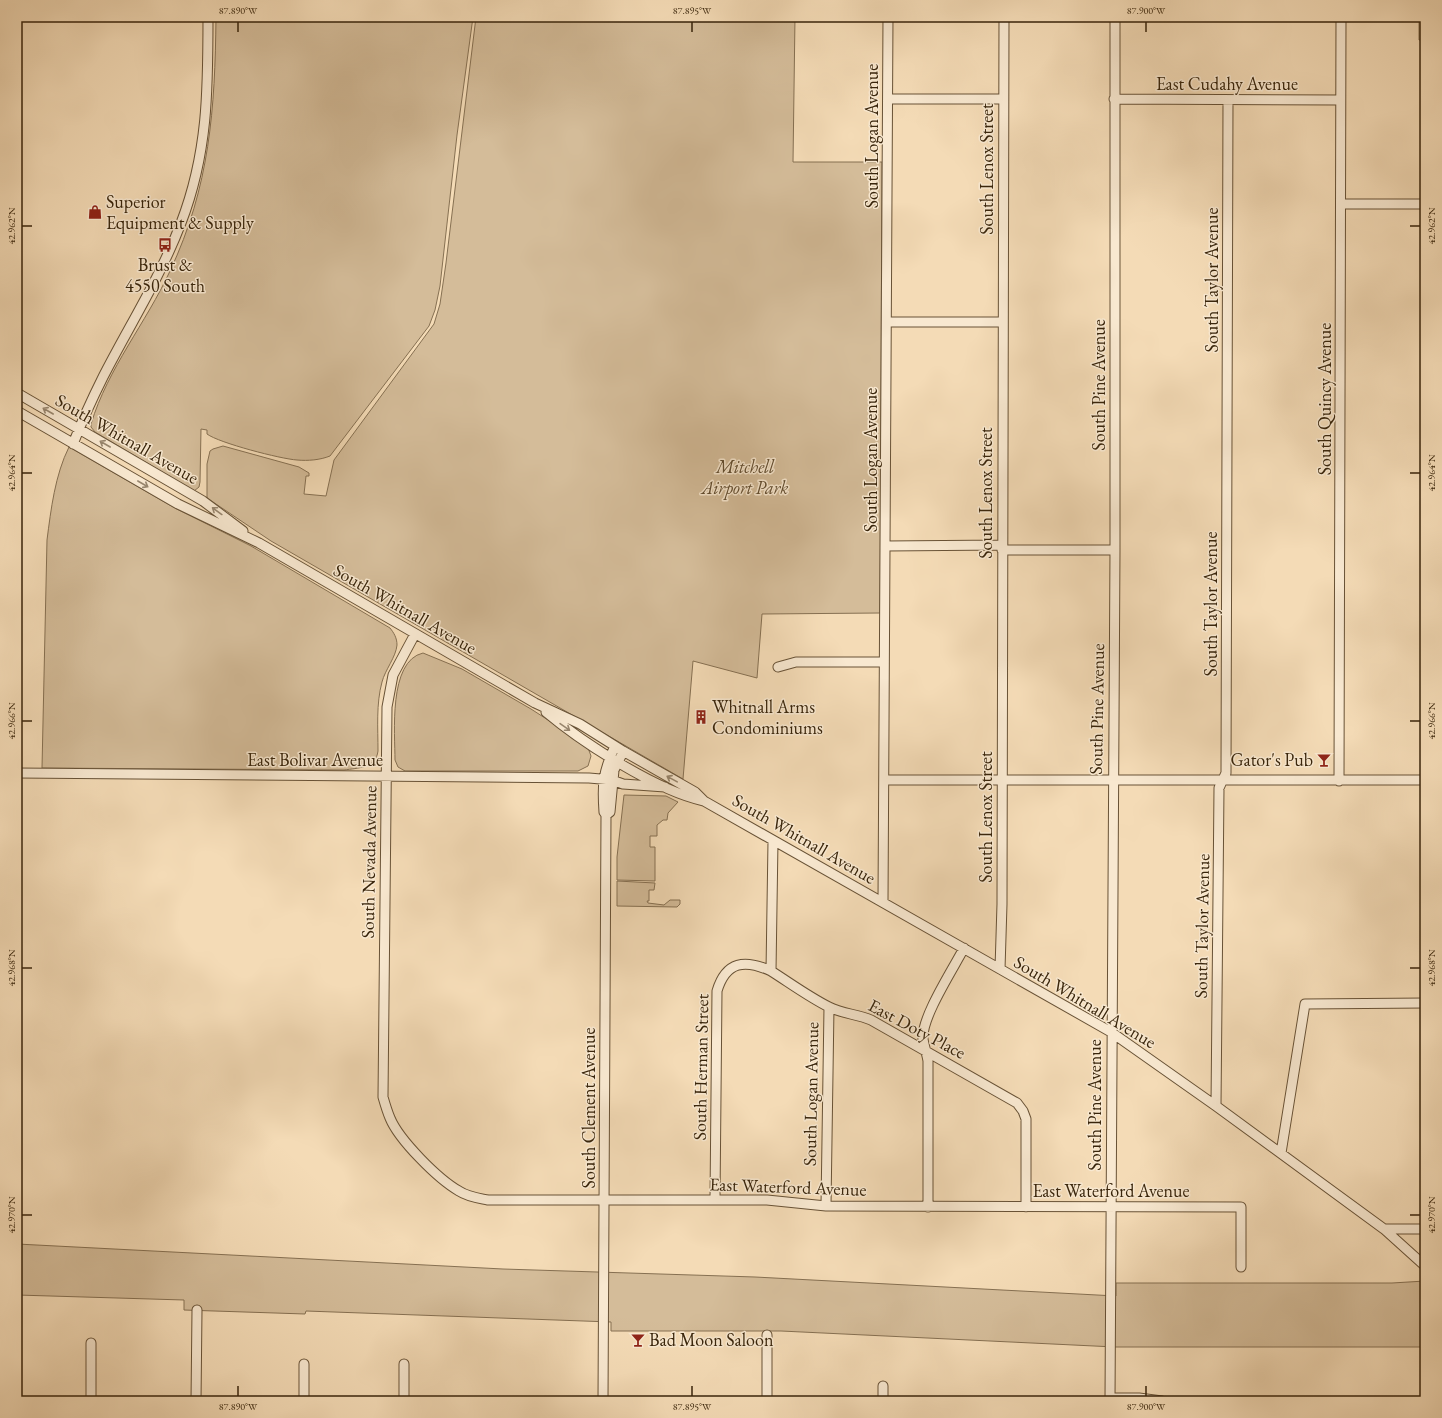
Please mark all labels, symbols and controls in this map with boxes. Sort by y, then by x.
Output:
text: 87.890°W [219,4,258,17]
text: 87.895°W [673,4,712,17]
text: 87.900°W [1127,4,1166,17]
street label: South Logan Avenue [860,64,883,208]
street label: East Cudahy Avenue [1156,72,1298,95]
street label: South Lenox Street [975,103,998,235]
place label: Superior Equipment & Supply [106,190,254,234]
shop icon: Superior Equipment & Supply [87,204,103,220]
text: 42.962°N [5,207,18,245]
text: 42.962°N [1425,207,1438,245]
street label: South Taylor Avenue [1200,208,1223,352]
bus stop icon: Brust & 4550 South [157,237,173,253]
place label: Brust & 4550 South [125,253,205,297]
street label: South Pine Avenue [1087,319,1110,451]
street label: South Quincy Avenue [1313,323,1336,475]
street label: South Whitnall Avenue [51,388,203,489]
street label: South Logan Avenue [859,388,882,532]
one-way arrow [42,407,54,415]
street label: South Lenox Street [974,427,997,559]
one-way arrow [99,440,111,448]
text: 42.964°N [5,454,18,492]
text: 42.964°N [1425,454,1438,492]
park label: Mitchell Airport Park [700,455,788,500]
one-way arrow [137,481,149,489]
one-way arrow [211,507,222,515]
street label: South Taylor Avenue [1199,532,1222,676]
street label: South Whitnall Avenue [329,558,481,659]
street label: South Pine Avenue [1084,643,1109,775]
place label: Whitnall Arms Condominiums [712,695,823,739]
text: 42.966°N [5,702,18,740]
text: 42.966°N [1425,702,1438,740]
building icon: Whitnall Arms Condominiums [693,709,709,725]
one-way arrow [560,723,571,731]
street label: East Bolivar Avenue [247,748,383,771]
place label: Gator's Pub [1230,748,1313,771]
street label: South Lenox Street [974,751,997,883]
bar icon: Gator's Pub [1316,752,1332,768]
one-way arrow [667,774,679,782]
street label: South Nevada Avenue [356,785,381,939]
street label: South Whitnall Avenue [728,788,880,889]
street label: South Taylor Avenue [1189,853,1214,999]
text: 42.968°N [5,949,18,987]
text: 42.968°N [1425,949,1438,987]
street label: South Whitnall Avenue [1010,950,1160,1053]
street label: South Herman Street [688,993,713,1141]
street label: East Doty Place [865,993,970,1064]
street label: South Logan Avenue [798,1022,823,1166]
street label: South Clement Avenue [577,1028,600,1188]
street label: South Pine Avenue [1083,1039,1106,1171]
street label: East Waterford Avenue [709,1172,867,1201]
street label: East Waterford Avenue [1032,1179,1190,1202]
text: 42.970°N [5,1196,18,1234]
text: 42.970°N [1425,1196,1438,1234]
place label: Bad Moon Saloon [649,1328,774,1351]
bar icon: Bad Moon Saloon [630,1332,646,1348]
text: 87.890°W [219,1400,258,1413]
text: 87.895°W [673,1400,712,1413]
text: 87.900°W [1127,1400,1166,1413]

